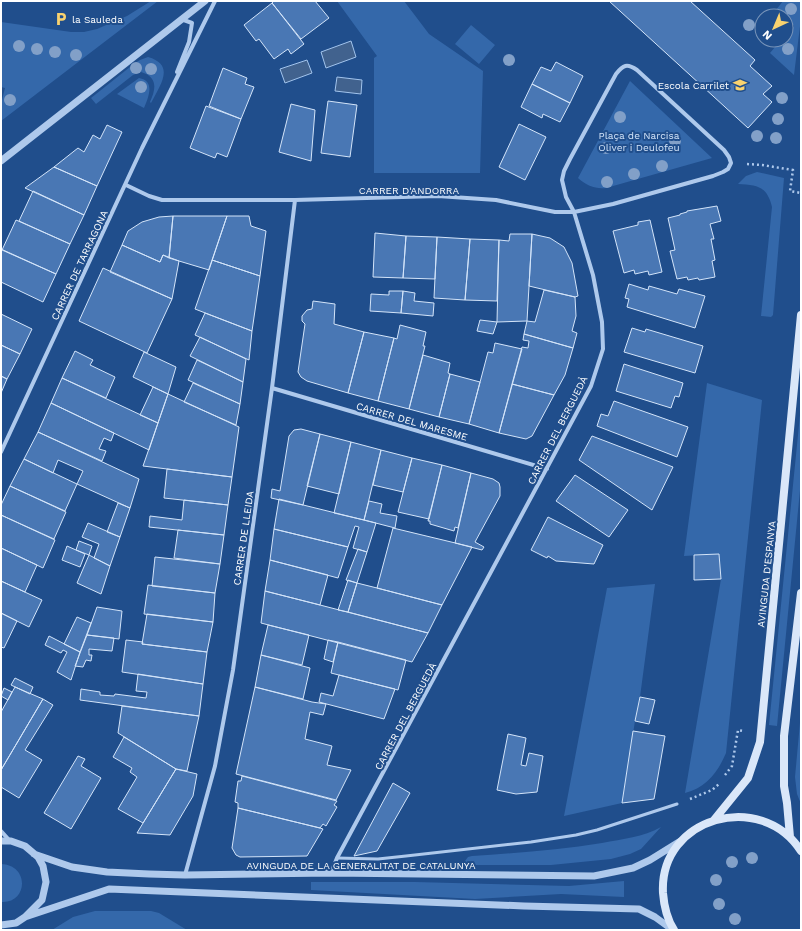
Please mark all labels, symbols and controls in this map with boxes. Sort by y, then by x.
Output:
north arrow [754,8,794,48]
parking icon: la Sauleda [53,11,69,27]
place label: la Sauleda [72,14,123,25]
text: N [760,27,775,42]
school or university icon: Escola Carrilet [732,77,748,93]
place label: Escola Carrilet [658,80,730,91]
park label: Plaça de Narcisa Oliver i Deulofeu [598,130,680,153]
street label: CARRER D'ANDORRA [359,185,460,196]
street label: CARRER DE TARRAGONA [49,208,110,322]
street label: CARRER DEL BERGUEDÀ [525,374,590,486]
street label: CARRER DEL MARESME [355,400,469,443]
street label: CARRER DE LLEIDA [231,490,256,586]
street label: AVINGUDA D'ESPANYA [755,520,778,628]
street label: CARRER DEL BERGUEDÀ [372,660,439,772]
street label: AVINGUDA DE LA GENERALITAT DE CATALUNYA [246,860,476,871]

